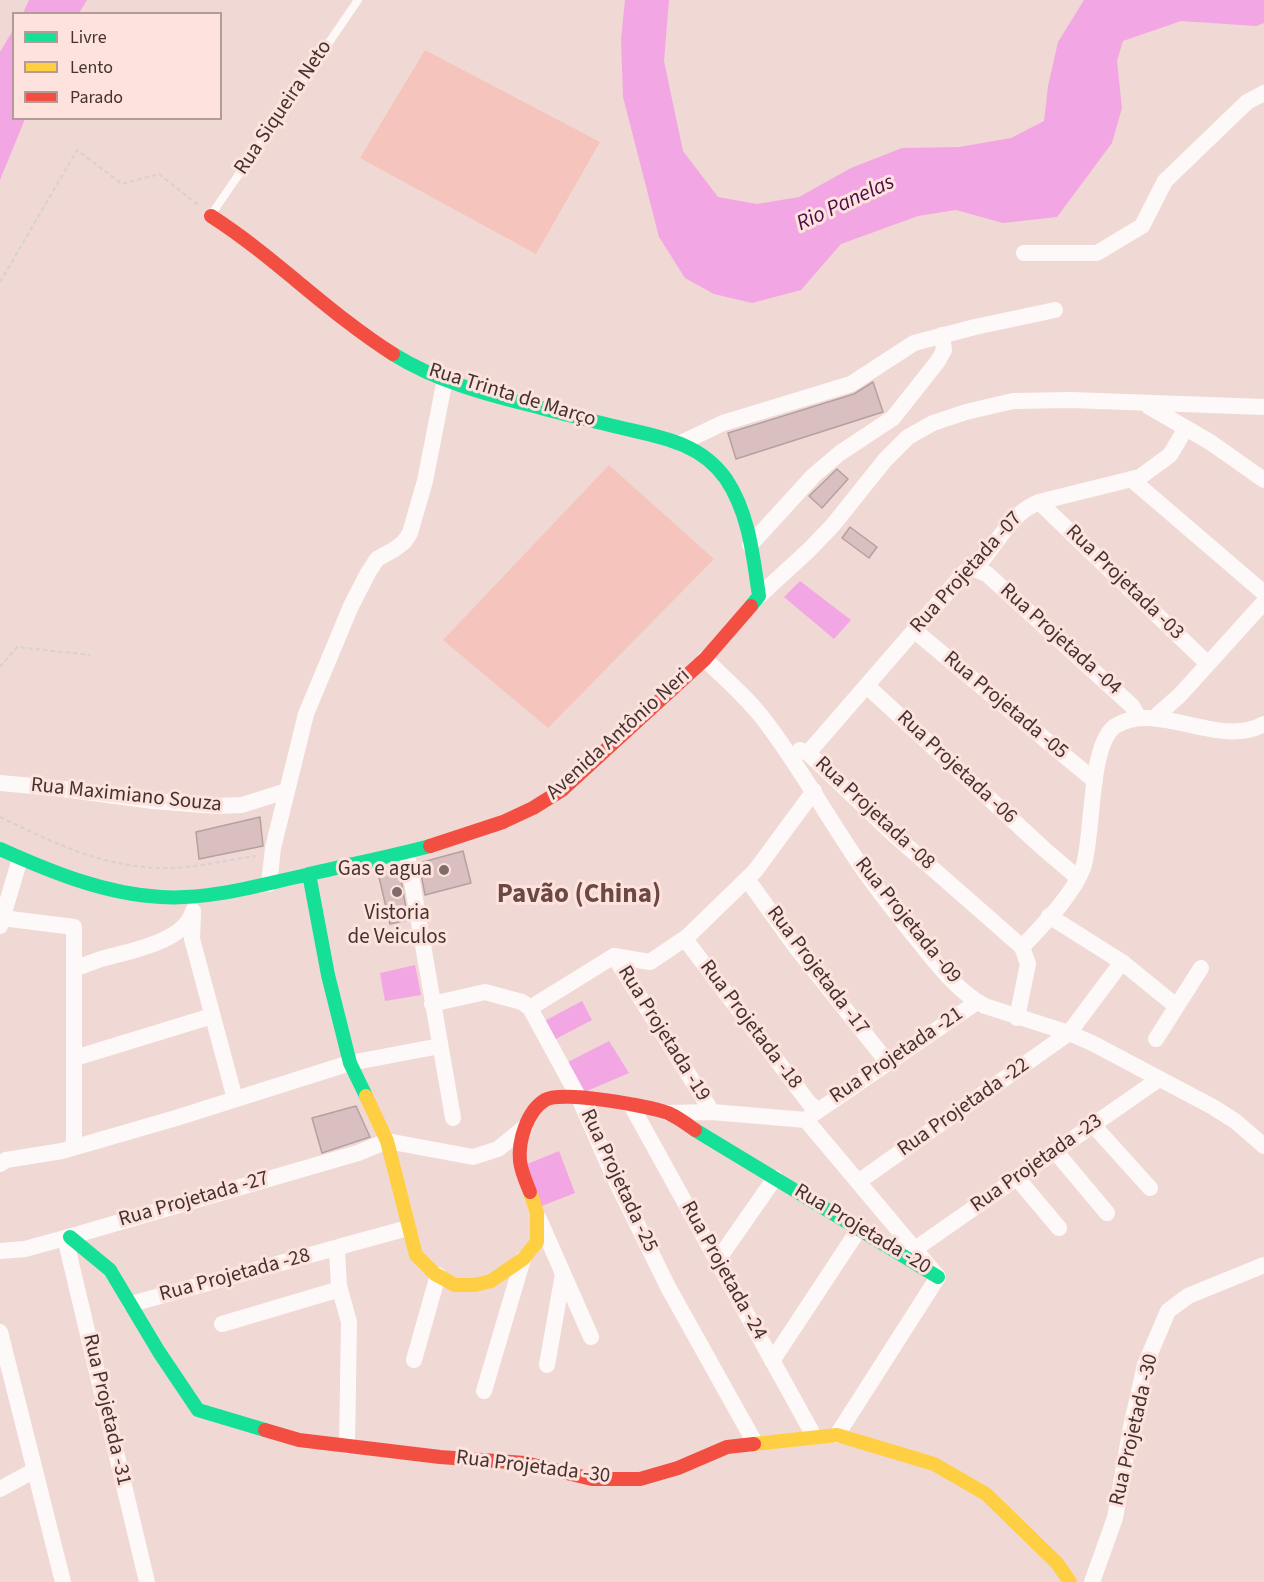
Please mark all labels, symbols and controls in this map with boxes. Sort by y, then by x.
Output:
legend [12,12,222,120]
text: Livre [70,25,107,50]
street label: Rua Siqueira Neto [230,36,338,180]
text: Lento [70,55,113,80]
text: Parado [70,85,123,110]
water label: Rio Panelas [793,170,899,238]
street label: Rua Trinta de Março [425,359,599,433]
street label: Rua Projetada -07 [906,507,1028,639]
street label: Rua Projetada -03 [1060,520,1188,646]
street label: Rua Projetada -04 [994,579,1126,701]
street label: Rua Projetada -05 [938,647,1072,765]
street label: Avenida Antônio Neri [542,664,696,806]
street label: Rua Projetada -06 [891,706,1021,830]
street label: Rua Projetada -08 [809,752,939,876]
street label: Rua Maximiano Souza [29,773,223,819]
street label: Rua Projetada -09 [848,853,966,989]
place label: Gas e agua [338,857,432,883]
marker: Gas e agua [437,863,451,877]
district label: Pavão (China) [497,880,661,912]
marker: Vistoria de Veiculos [390,885,404,899]
place label: Vistoria de Veiculos [348,901,446,951]
street label: Rua Projetada -17 [760,902,874,1040]
street label: Rua Projetada -18 [693,956,807,1094]
street label: Rua Projetada -19 [611,962,715,1106]
street label: Rua Projetada -21 [826,1002,968,1110]
street label: Rua Projetada -22 [893,1053,1035,1163]
street label: Rua Projetada -25 [574,1105,662,1257]
street label: Rua Projetada -23 [966,1109,1108,1219]
street label: Rua Projetada -27 [116,1167,272,1233]
street label: Rua Projetada -20 [789,1179,935,1281]
street label: Rua Projetada -24 [674,1197,772,1345]
street label: Rua Projetada -28 [157,1244,313,1308]
street label: Rua Projetada -31 [76,1332,136,1488]
street label: Rua Projetada -30 [1105,1352,1165,1508]
street label: Rua Projetada -30 [455,1446,611,1490]

